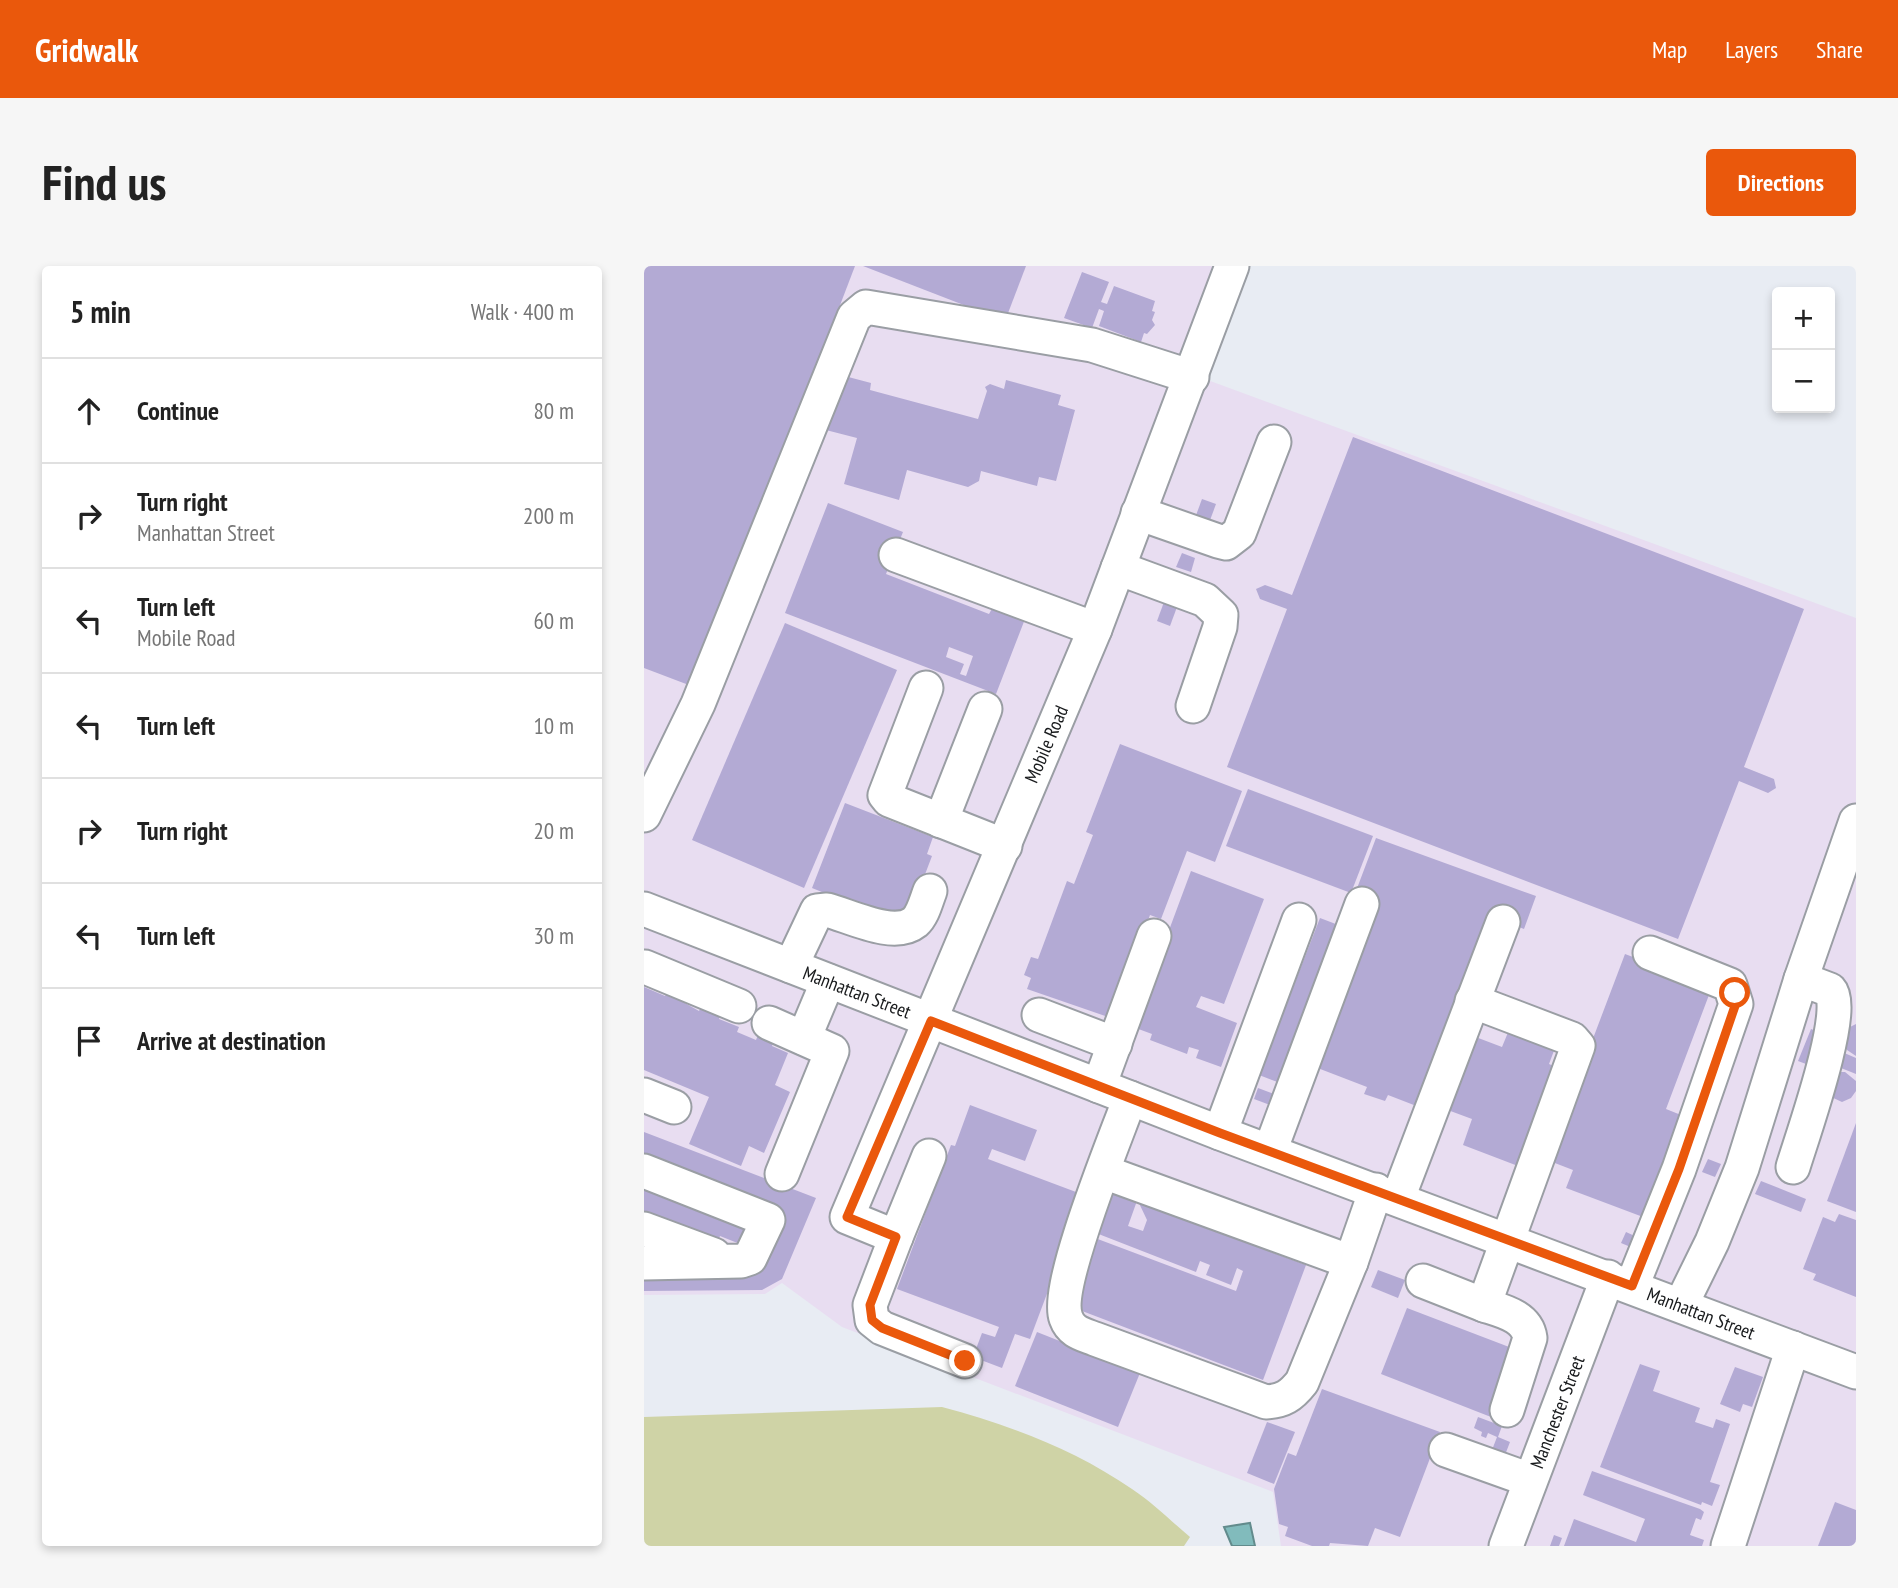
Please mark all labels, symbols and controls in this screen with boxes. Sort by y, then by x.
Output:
text: Gridwalk [35,28,138,71]
text: Map [1652,34,1687,65]
text: Layers [1725,34,1778,65]
text: Share [1816,34,1863,65]
button: Directions [1706,149,1856,216]
text: Find us [42,150,166,214]
map controls [1772,287,1835,413]
button: + [1772,287,1835,350]
text: 5 min [70,292,131,331]
text: Walk · 400 m [471,297,574,326]
button: − [1772,350,1835,413]
icon: ahead [70,392,108,430]
text: Continue [137,394,219,427]
text: 80 m [533,396,574,425]
text: Turn right [137,485,228,518]
icon: right [70,497,108,535]
text: 200 m [523,501,574,530]
text: Manhattan Street [137,518,275,547]
text: Turn left [137,590,215,623]
icon: left [70,602,108,640]
text: 60 m [533,606,574,635]
text: Mobile Road [137,623,236,652]
street label: Mobile Road [1019,702,1073,786]
icon: left [70,707,108,745]
text: Turn left [137,709,215,742]
text: 10 m [533,711,574,740]
icon: right [70,812,108,850]
text: Turn right [137,814,228,847]
text: 20 m [533,816,574,845]
icon: left [70,917,108,955]
text: Turn left [137,919,215,952]
text: 30 m [533,921,574,950]
street label: Manhattan Street [800,960,915,1024]
route start [1719,977,1750,1008]
icon: arrive [70,1022,108,1060]
text: Arrive at destination [137,1024,326,1057]
street label: Manhattan Street [1644,1281,1759,1345]
route end [949,1345,980,1376]
street label: Manchester Street [1524,1351,1590,1472]

